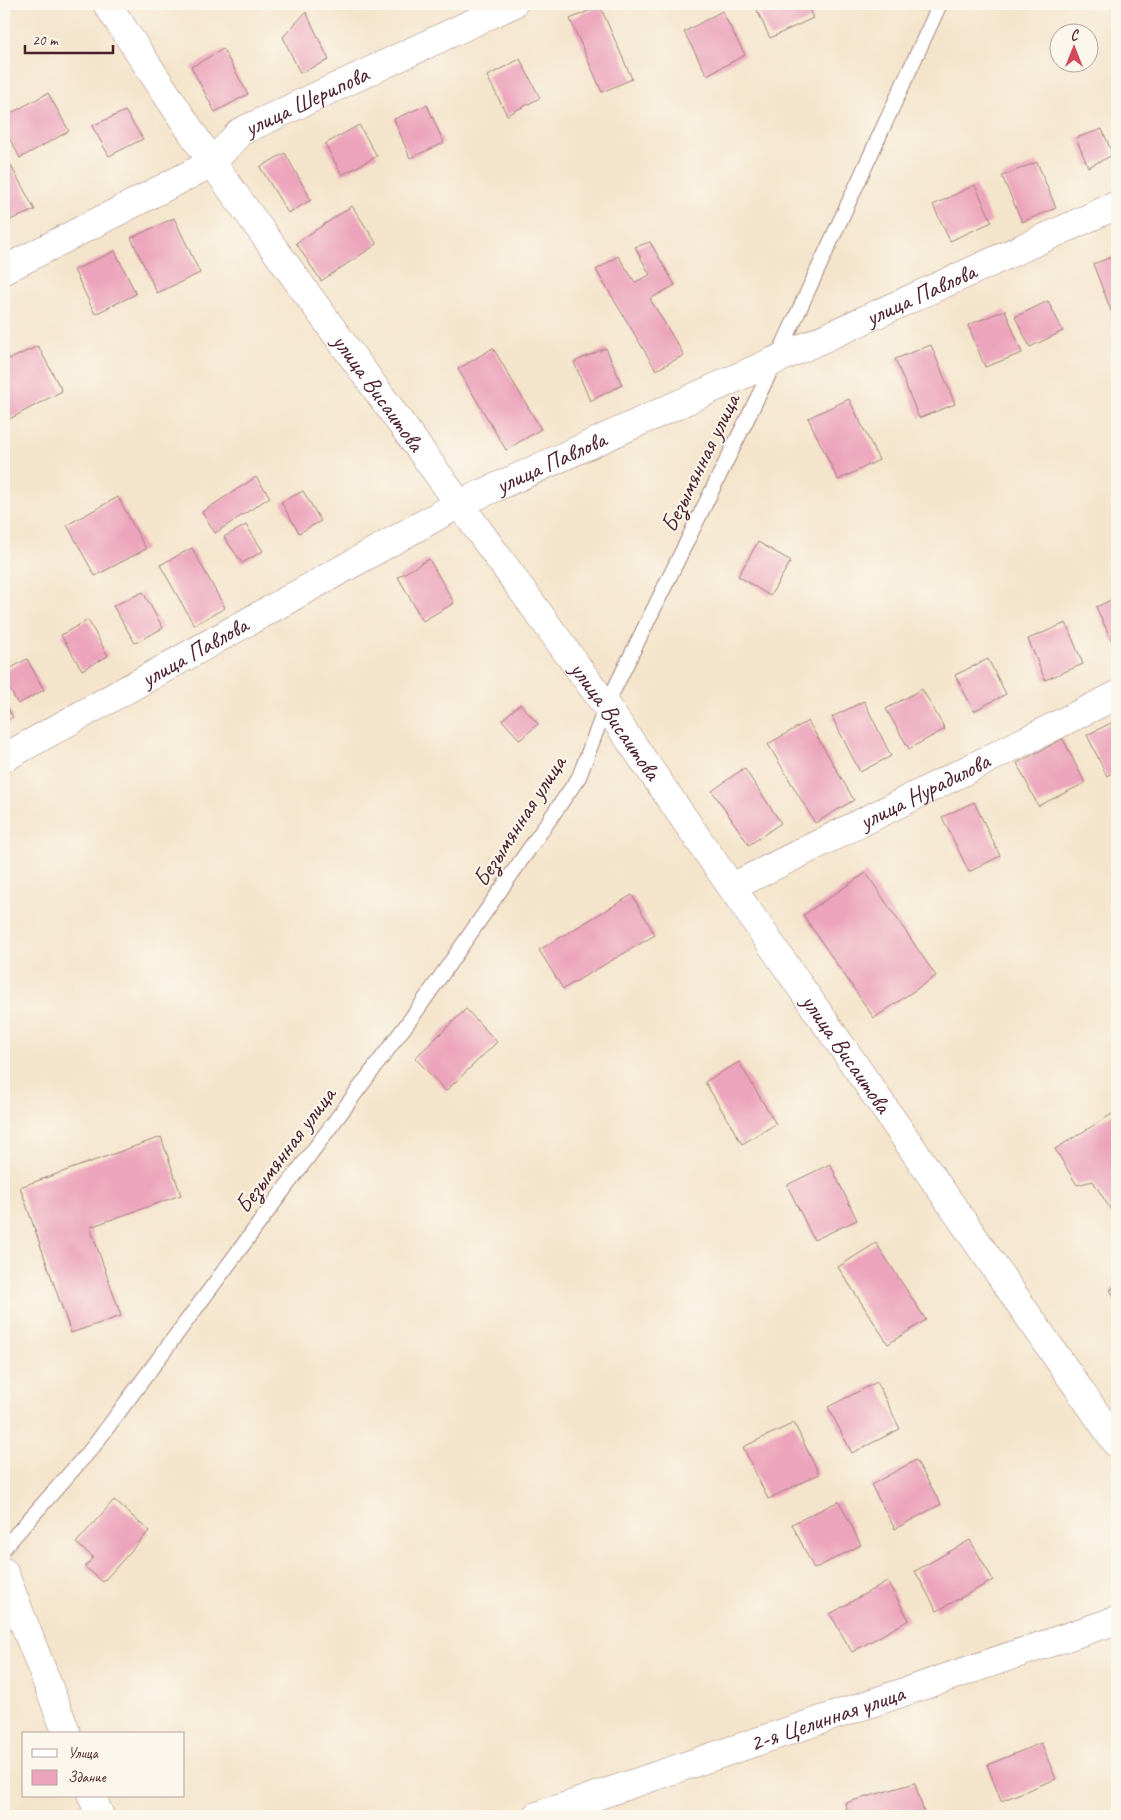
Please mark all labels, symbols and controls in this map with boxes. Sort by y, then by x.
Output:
scale bar [25,22,112,54]
north arrow [1048,22,1098,72]
text: С [1071,27,1080,44]
text: 20 m [32,31,59,50]
street label: улица Шерипова [238,58,375,144]
street label: улица Павлова [859,255,982,333]
street label: улица Висаитова [325,326,432,458]
street label: Безымянная улица [654,387,748,537]
street label: улица Павлова [489,423,613,501]
street label: улица Павлова [134,609,255,695]
street label: улица Висаитова [562,654,668,787]
street label: улица Нурадилова [852,745,996,837]
street label: Безымянная улица [466,748,574,893]
street label: улица Висаитова [794,987,899,1120]
street label: Безымянная улица [228,1079,344,1219]
street label: 2-я Целинная улица [746,1678,909,1758]
legend [22,1732,185,1798]
text: Улица [68,1744,99,1763]
text: Здание [68,1768,107,1787]

